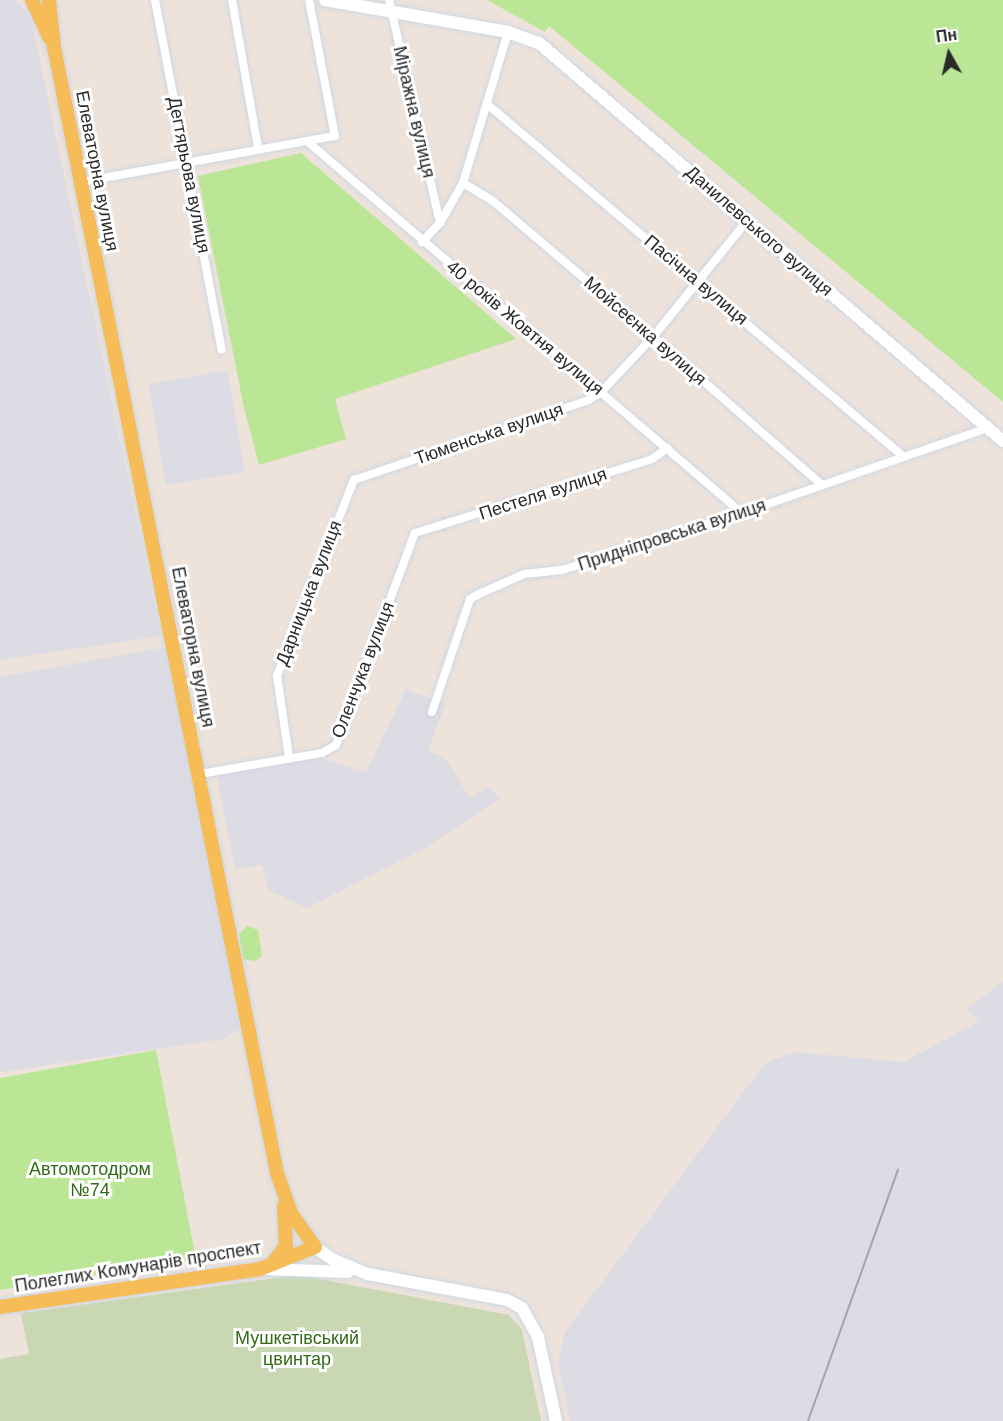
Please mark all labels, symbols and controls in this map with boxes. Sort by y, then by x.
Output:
north arrow [919,24,979,84]
text: Пн [935,26,958,46]
street label: Міражна вулиця [388,44,440,180]
street label: Елеваторна вулиця [71,89,123,253]
street label: Дегтярьова вулиця [163,95,215,255]
street label: Данилевського вулиця [681,161,837,301]
street label: Пасічна вулиця [640,230,752,330]
street label: 40 років Жовтня вулиця [442,256,608,400]
street label: Мойсеєнка вулиця [579,272,711,390]
street label: Тюменська вулиця [412,398,566,470]
street label: Пестеля вулиця [476,463,610,525]
street label: Придніпровська вулиця [575,494,769,576]
street label: Дарницька вулиця [271,517,347,669]
street label: Елеваторна вулиця [167,565,219,729]
street label: Оленчука вулиця [327,599,399,741]
park label: Автомотодром №74 [29,1159,151,1202]
street label: Полеглих Комунарів проспект [13,1237,263,1297]
park label: Мушкетівський цвинтар [235,1328,359,1370]

